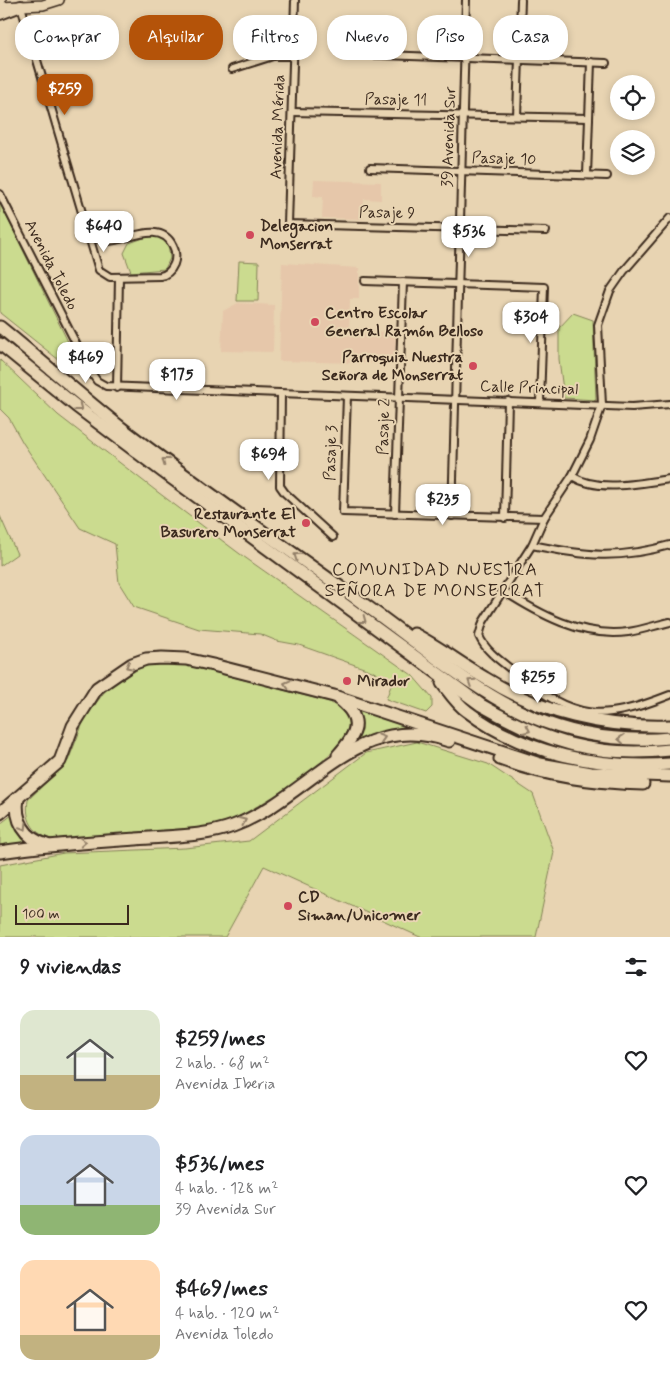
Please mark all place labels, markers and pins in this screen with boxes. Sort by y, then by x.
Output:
pin: $259 [35,74,95,116]
pin: $640 [74,210,134,253]
place label: Delegacion Monserrat [260,216,333,255]
pin: $536 [439,216,499,258]
marker: Delegacion Monserrat [244,229,256,241]
pin: $304 [501,302,561,344]
place label: Centro Escolar General Ramón Belloso [325,303,483,342]
marker: Centro Escolar General Ramón Belloso [309,316,321,328]
pin: $469 [56,342,116,384]
place label: Parroquia Nuestra Señora de Monserrat [322,347,463,386]
pin: $175 [147,358,207,401]
marker: Parroquia Nuestra Señora de Monserrat [467,360,479,372]
pin: $694 [239,438,299,481]
pin: $235 [413,484,473,526]
place label: Restaurante El Basurero Monserrat [161,504,296,543]
marker: Restaurante El Basurero Monserrat [300,517,312,529]
pin: $255 [508,662,568,704]
place label: Mirador [357,671,410,692]
marker: Mirador [341,675,353,687]
place label: CD Siman/Unicomer [298,887,421,926]
marker: CD Siman/Unicomer [282,900,294,912]

